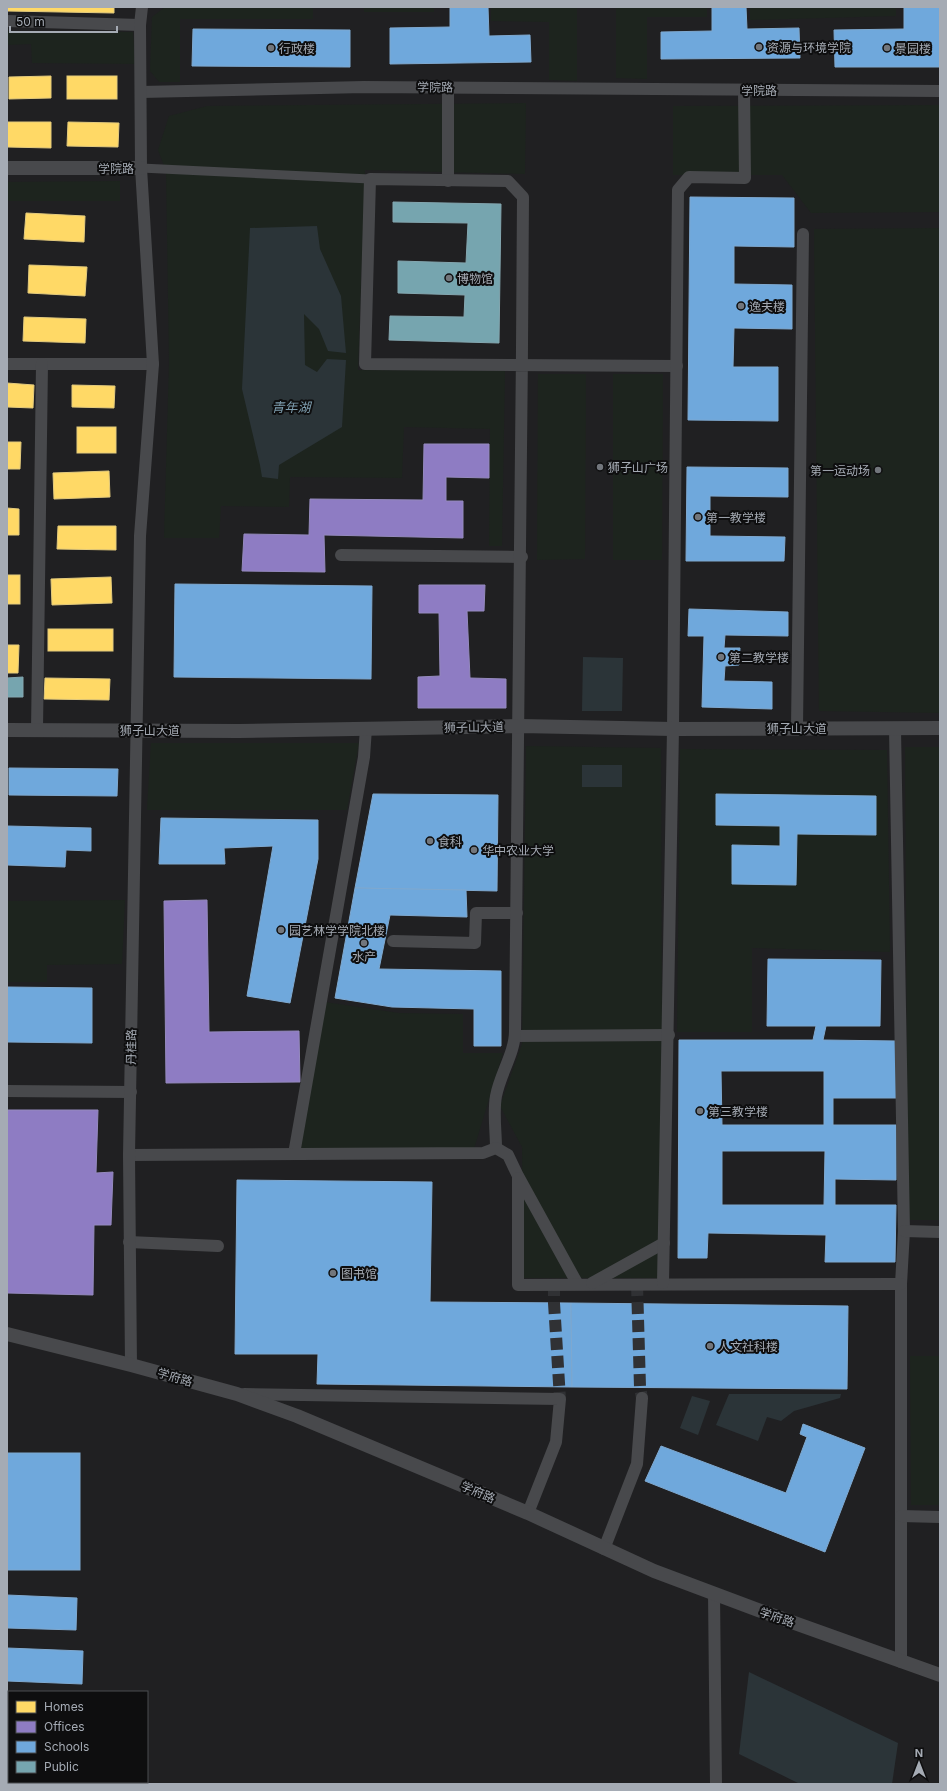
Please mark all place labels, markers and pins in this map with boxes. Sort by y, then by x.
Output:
place label: 资源与环境学院 [767,40,851,55]
place label: 行政楼 [279,41,315,56]
place label: 景园楼 [895,41,931,56]
marker: 资源与环境学院 [754,42,764,52]
marker: 行政楼 [266,43,276,53]
marker: 景园楼 [882,43,892,53]
place label: 博物馆 [457,271,493,286]
marker: 博物馆 [444,273,454,283]
place label: 逸夫楼 [749,299,785,314]
marker: 逸夫楼 [736,301,746,311]
place label: 狮子山广场 [608,460,668,475]
marker: 狮子山广场 [595,462,605,472]
place label: 第一运动场 [810,463,870,478]
marker: 第一运动场 [873,465,883,475]
place label: 第一教学楼 [706,510,766,525]
marker: 第一教学楼 [693,512,703,522]
place label: 第二教学楼 [729,650,789,665]
marker: 第二教学楼 [716,652,726,662]
place label: 食科 [438,834,462,849]
marker: 食科 [425,836,435,846]
place label: 华中农业大学 [482,843,554,858]
marker: 华中农业大学 [469,845,479,855]
place label: 园艺林学学院北楼 [289,923,385,938]
marker: 园艺林学学院北楼 [276,925,286,935]
marker: 水产 [359,938,369,948]
place label: 水产 [352,949,376,964]
place label: 第三教学楼 [708,1104,768,1119]
marker: 第三教学楼 [695,1106,705,1116]
place label: 图书馆 [341,1266,377,1281]
marker: 图书馆 [328,1268,338,1278]
place label: 人文社科楼 [718,1339,778,1354]
marker: 人文社科楼 [705,1341,715,1351]

